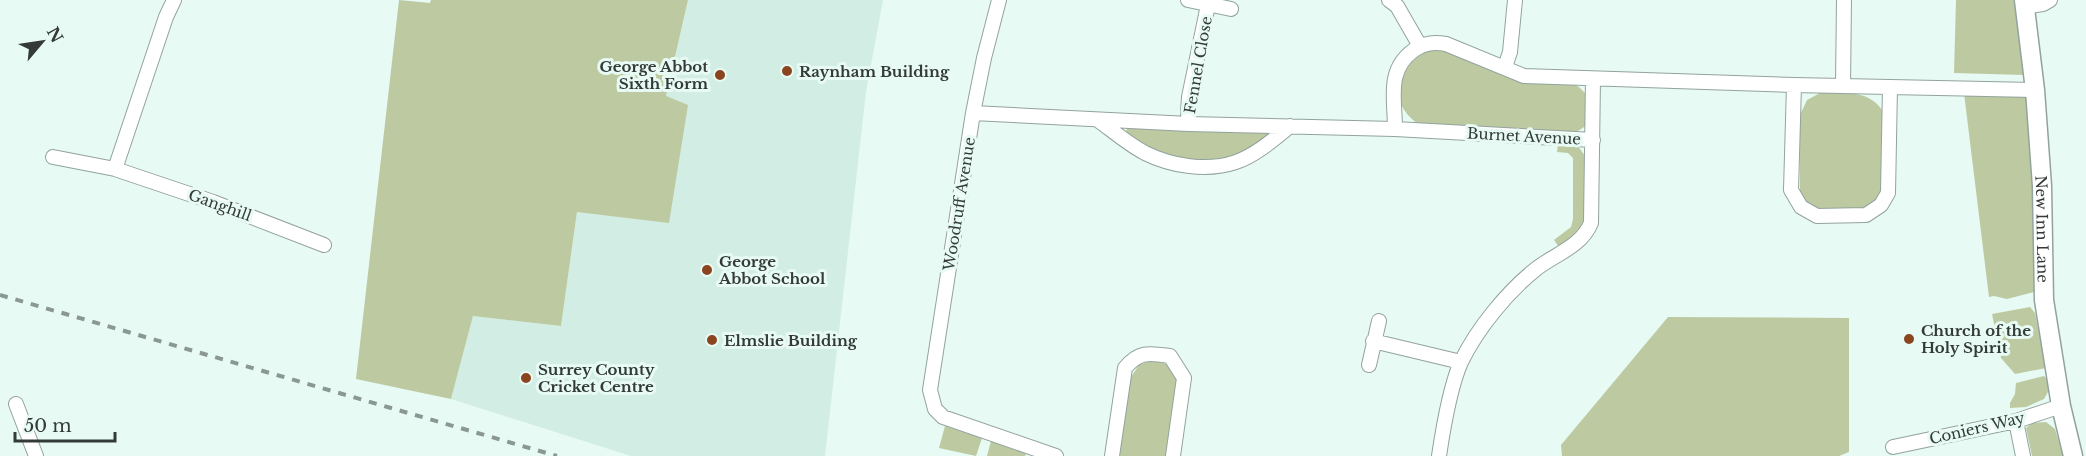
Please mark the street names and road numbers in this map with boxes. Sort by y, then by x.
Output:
street label: Fennel Close [1180,15,1216,115]
street label: Burnet Avenue [1467,124,1581,148]
street label: Woodruff Avenue [939,136,979,273]
street label: New Inn Lane [2032,175,2053,283]
street label: Ganghill [186,185,254,225]
street label: Coniers Way [1927,408,2027,448]

